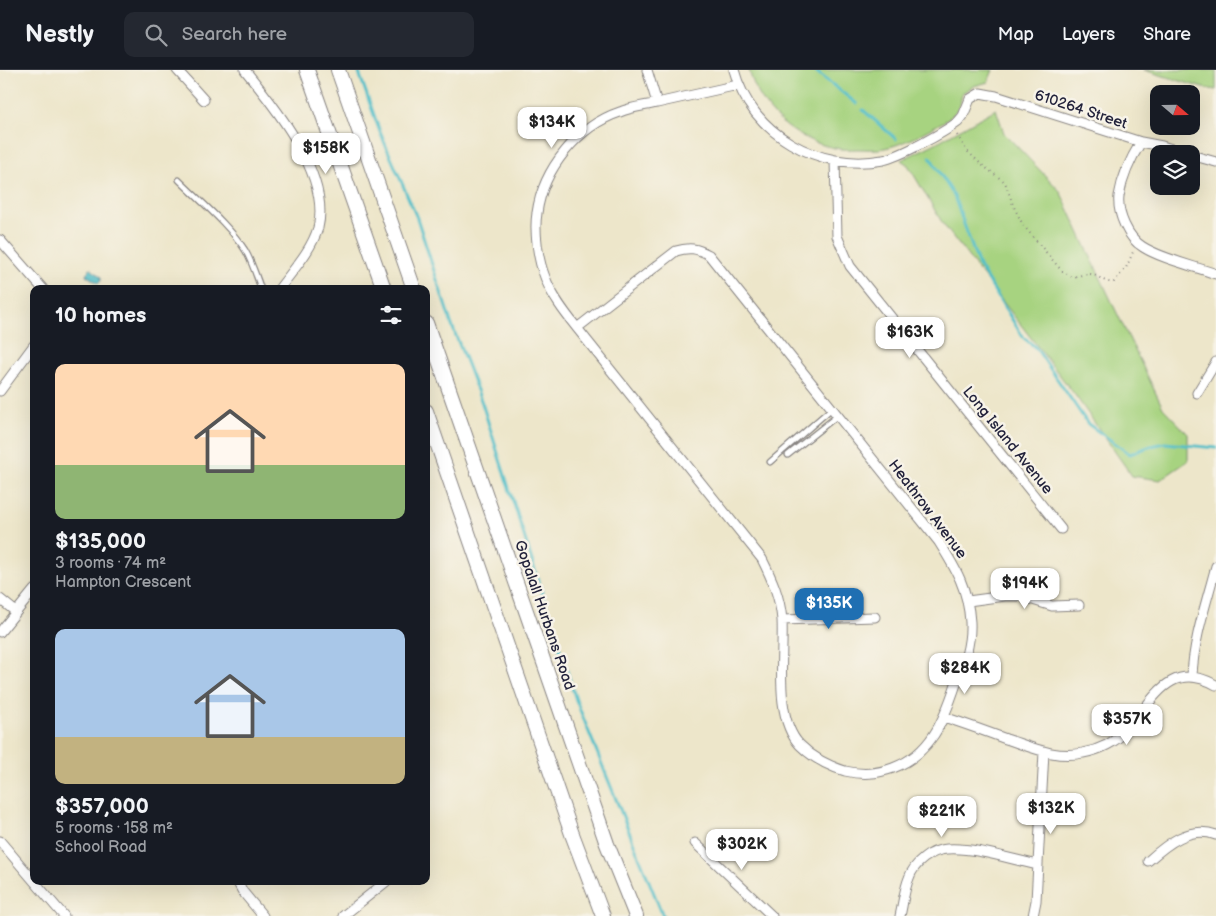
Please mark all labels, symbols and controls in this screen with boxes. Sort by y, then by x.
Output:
search box [124,12,474,57]
text: Nestly [25,20,94,49]
icon: search [142,21,170,49]
text: Search here [182,23,287,46]
text: Map [998,24,1034,45]
text: Layers [1062,24,1115,45]
text: Share [1143,24,1191,45]
north arrow [1150,85,1200,135]
map controls [1150,85,1200,195]
street label: 610264 Street [1032,86,1130,133]
pin: $134K [517,106,587,149]
text: $134K [529,113,575,132]
pin: $158K [291,132,361,175]
text: $158K [302,139,350,158]
button: layers [1150,145,1200,195]
icon: filters [377,301,405,329]
text: 10 homes [55,303,146,328]
pin: $163K [875,316,945,359]
text: $163K [886,323,934,342]
street label: Long Island Avenue [958,383,1057,498]
icon: home [185,396,275,486]
street label: Heathrow Avenue [884,456,971,563]
text: $135,000 [55,529,146,554]
street label: Gopalall Hurbans Road [510,538,579,693]
text: 3 rooms · 74 m² [55,554,166,573]
pin: $194K [990,568,1060,610]
text: Hampton Crescent [55,573,191,592]
text: $194K [1002,574,1048,593]
pin: $135K [794,588,864,630]
text: $135K [806,594,852,613]
pin: $284K [930,652,1000,695]
text: $284K [940,659,990,678]
icon: home [185,661,275,751]
pin: $357K [1092,704,1162,746]
text: $357K [1103,710,1151,729]
pin: $132K [1016,792,1086,835]
text: $357,000 [55,794,149,819]
pin: $221K [907,796,977,838]
text: $132K [1027,799,1075,818]
text: $221K [919,802,966,821]
text: 5 rooms · 158 m² [55,819,173,838]
pin: $302K [707,828,777,871]
text: $302K [717,835,767,854]
text: School Road [55,838,147,857]

